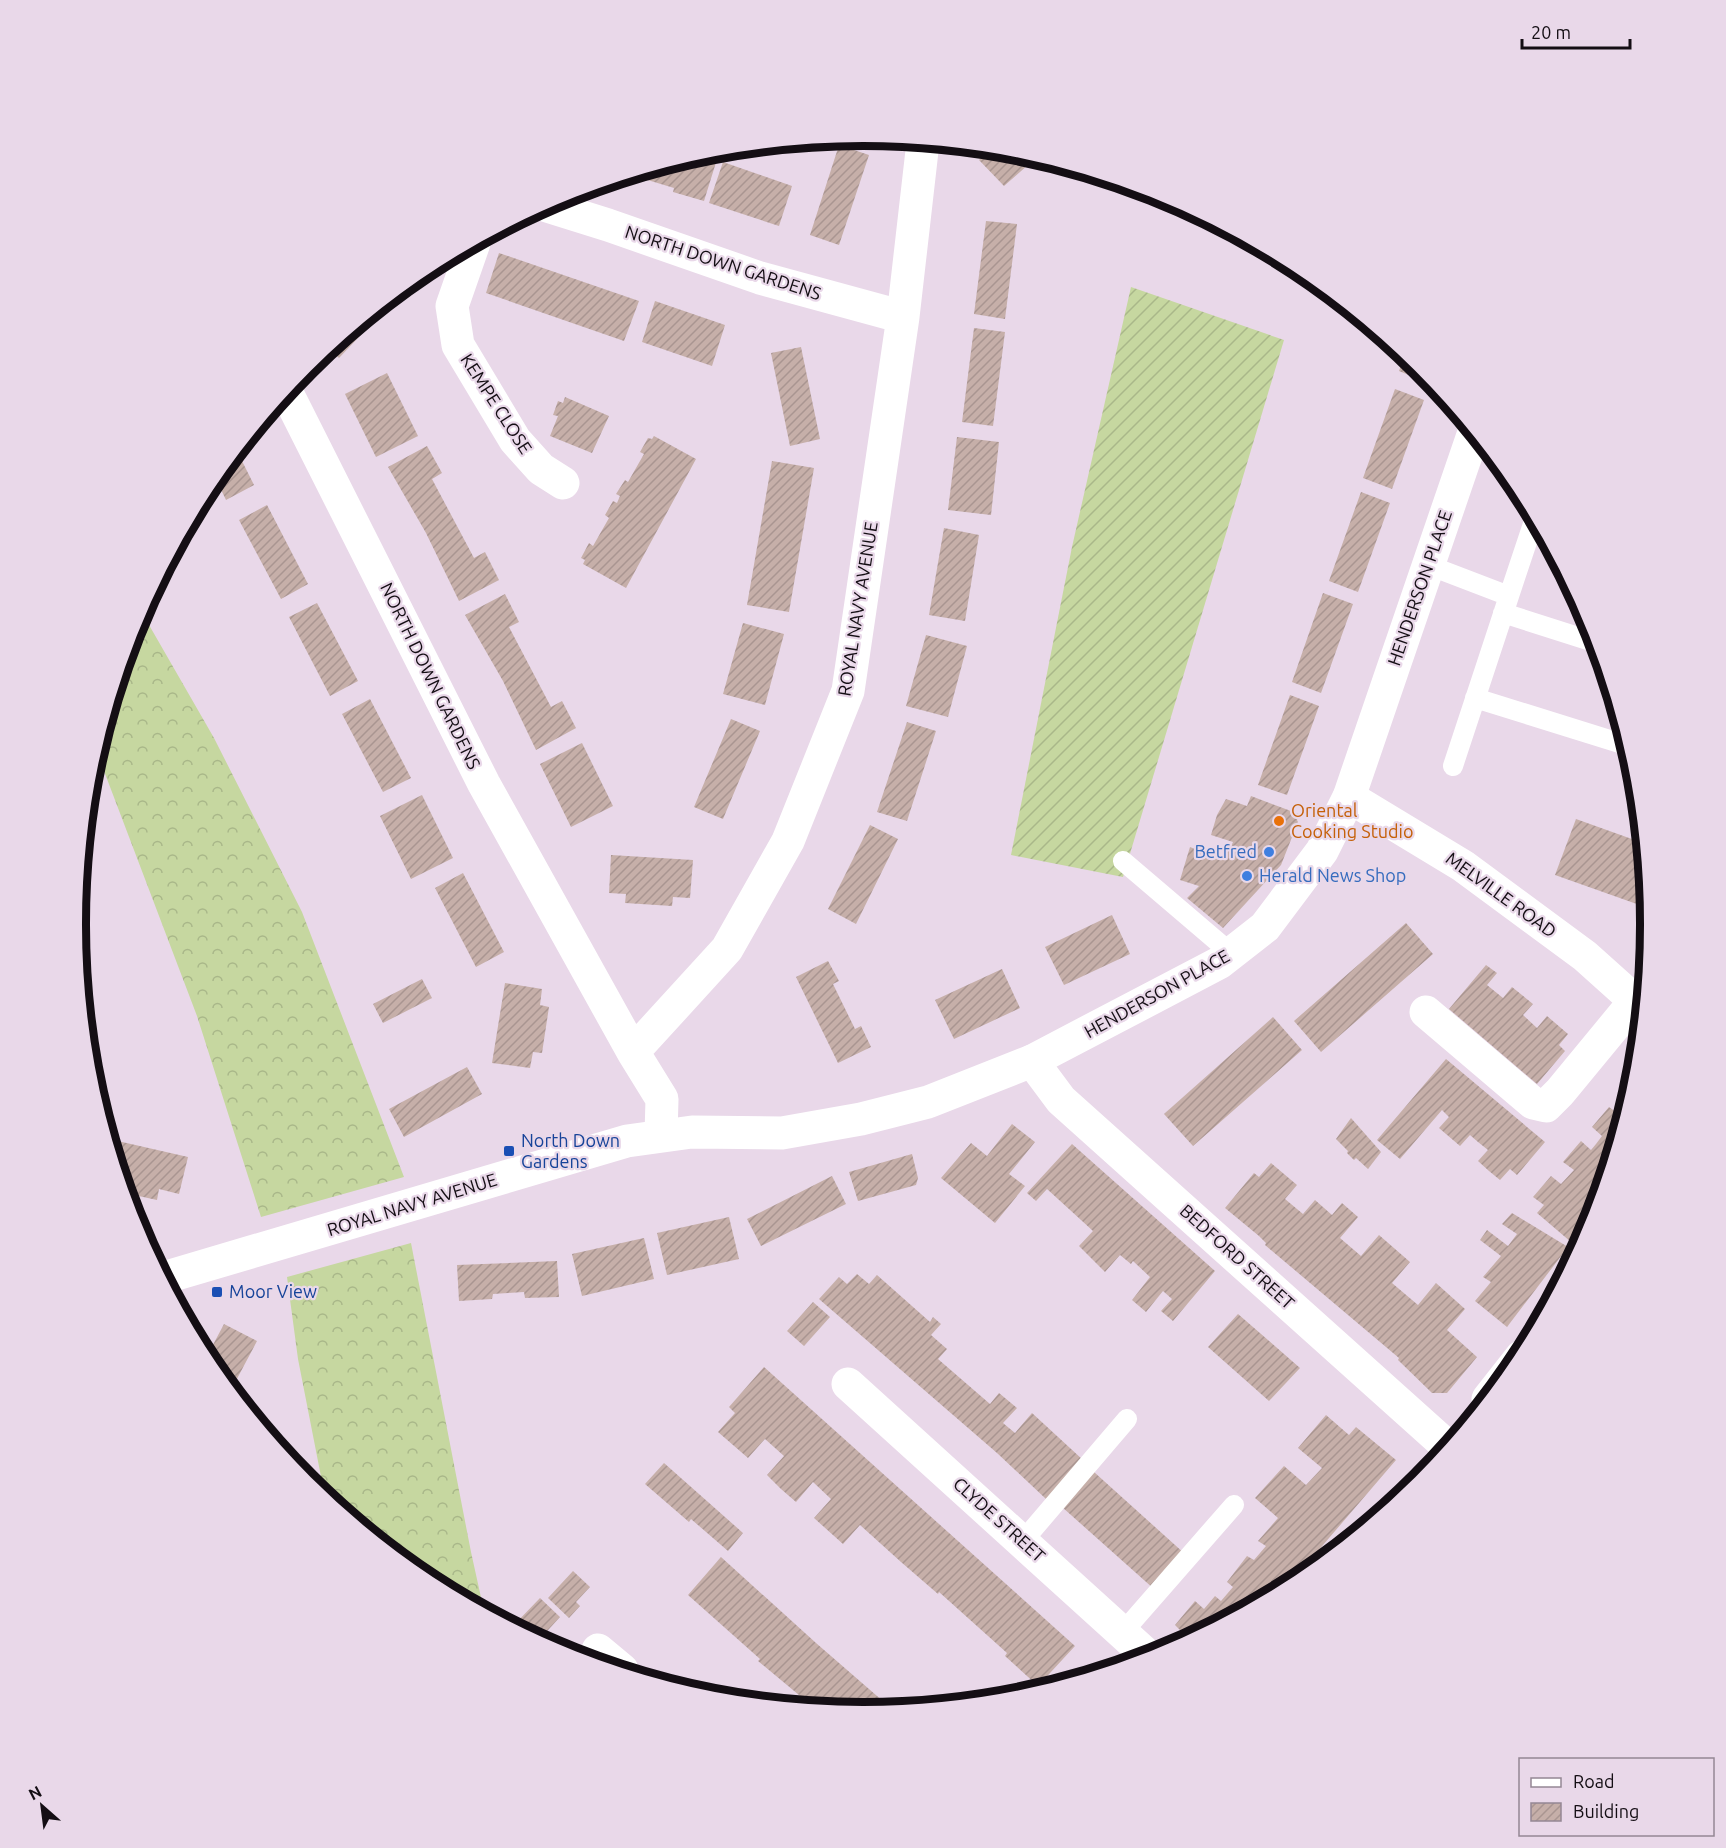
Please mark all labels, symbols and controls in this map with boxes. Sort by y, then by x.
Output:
scale bar [1522,12,1630,50]
text: 20 m [1531,22,1571,42]
street label: NORTH DOWN GARDENS [623,221,824,303]
street label: KEMPE CLOSE [457,350,536,457]
street label: HENDERSON PLACE [1383,507,1455,668]
street label: ROYAL NAVY AVENUE [833,520,881,698]
street label: NORTH DOWN GARDENS [377,579,485,772]
place label: Oriental Cooking Studio [1291,800,1414,841]
marker: Oriental Cooking Studio [1272,814,1286,828]
place label: Betfred [1194,841,1257,861]
marker: Betfred [1262,845,1276,859]
street label: MELVILLE ROAD [1443,848,1561,941]
place label: Herald News Shop [1259,865,1406,885]
marker: Herald News Shop [1240,869,1254,883]
street label: HENDERSON PLACE [1080,945,1233,1041]
place label: North Down Gardens [521,1130,620,1171]
marker: North Down Gardens [502,1144,516,1158]
street label: ROYAL NAVY AVENUE [324,1169,499,1239]
street label: BEDFORD STREET [1177,1200,1299,1313]
place label: Moor View [229,1281,317,1301]
marker: Moor View [210,1285,224,1299]
street label: CLYDE STREET [950,1473,1050,1566]
legend [1519,1758,1714,1836]
text: Road [1573,1771,1615,1791]
north arrow [12,1776,72,1836]
text: N [25,1782,44,1804]
text: Building [1573,1801,1639,1821]

